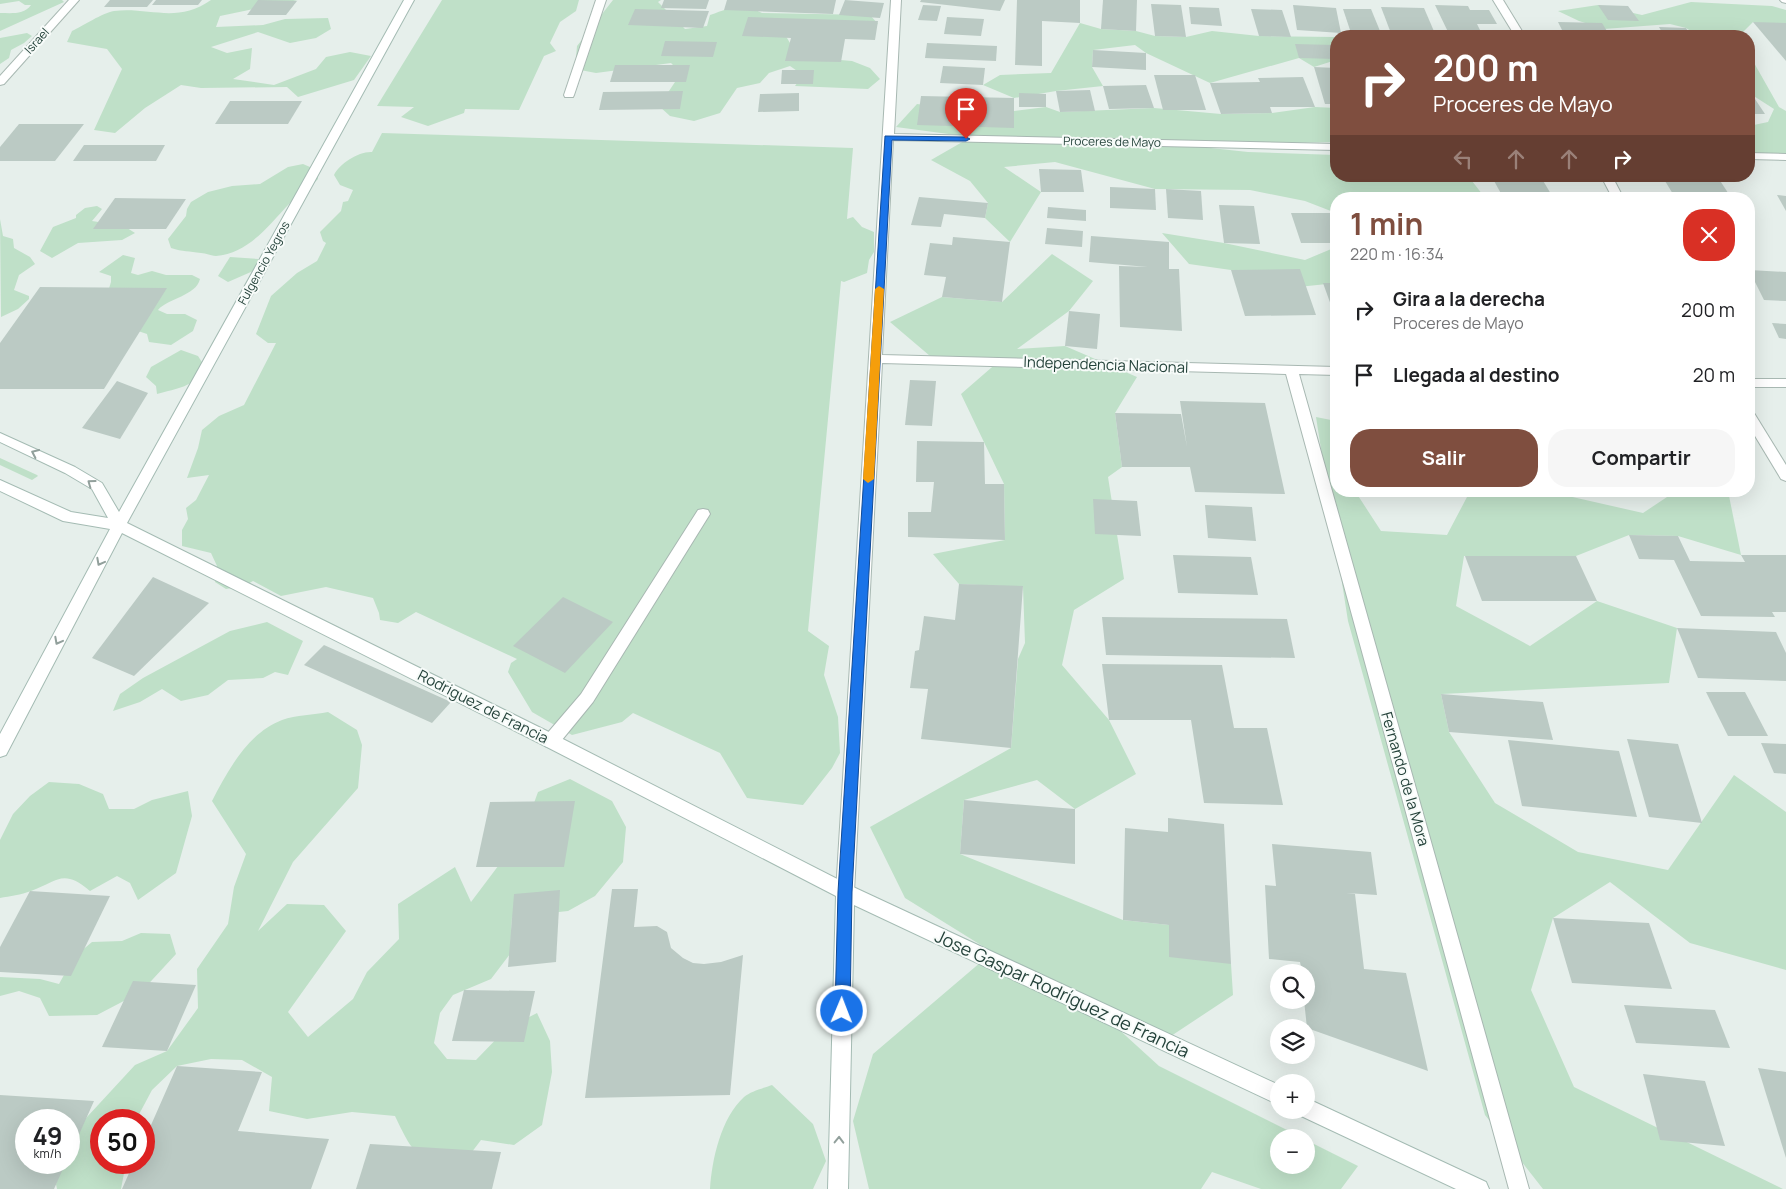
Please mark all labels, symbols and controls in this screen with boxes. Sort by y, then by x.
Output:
street label: Israel [20,24,53,57]
text: 200 m [1433,44,1538,92]
icon: right [1350,50,1415,115]
pin [945,88,987,139]
text: Proceres de Mayo [1433,89,1613,119]
icon: arrive [952,95,980,123]
street label: Proceres de Mayo [1063,132,1161,151]
icon: left [1449,145,1477,173]
icon: ahead [1502,145,1530,173]
icon: ahead [1555,145,1583,173]
icon: right [1608,145,1636,173]
text: 1 min [1350,203,1423,244]
button: close [1683,209,1735,261]
street label: Fulgencio Yegros [234,218,294,308]
text: 220 m · 16:34 [1350,243,1444,265]
text: Gira a la derecha [1393,286,1545,312]
icon: right [1350,296,1378,324]
text: 200 m [1681,297,1735,323]
text: Proceres de Mayo [1393,312,1524,334]
street label: Independencia Nacional [1023,351,1189,378]
icon: arrive [1350,361,1378,389]
text: Llegada al destino [1393,362,1560,388]
text: 20 m [1693,362,1735,388]
button: Salir [1350,429,1538,487]
button: Compartir [1548,429,1735,487]
one-way arrow [31,449,40,460]
one-way arrow [87,480,97,489]
one-way arrow [96,556,106,565]
one-way arrow [54,635,64,644]
street label: Rodriguez de Francia [414,665,552,749]
street label: Fernando de la Mora [1376,709,1435,848]
street label: Jose Gaspar Rodríguez de Francia [931,923,1194,1063]
map controls [1270,964,1315,1174]
button: search [1270,964,1315,1009]
position arrow [815,984,867,1036]
button: layers [1270,1019,1315,1064]
button: + [1270,1074,1315,1119]
speed limit sign: 50 [90,1109,155,1174]
text: 49 [32,1118,63,1153]
button: − [1270,1129,1315,1174]
one-way arrow [834,1136,844,1144]
text: km/h [34,1145,61,1162]

